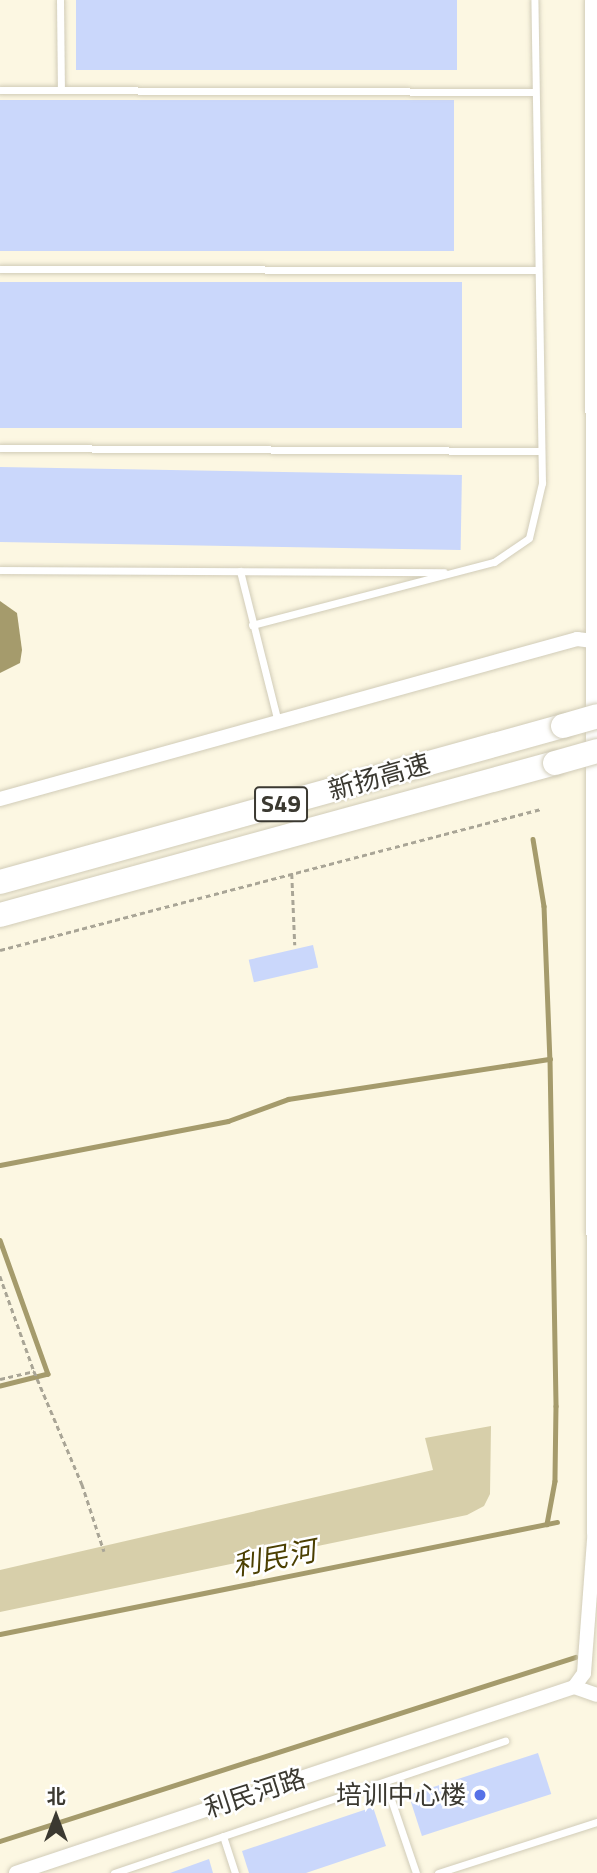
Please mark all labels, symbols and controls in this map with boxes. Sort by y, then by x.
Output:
street label: 新扬高速 [325,748,433,806]
road number: S49 [253,784,309,824]
water label: 利民河 [230,1533,318,1583]
street label: 利民河路 [201,1762,309,1824]
place label: 培训中心楼 [336,1779,466,1811]
text: 北 [46,1781,66,1810]
north arrow [21,1782,91,1852]
marker: 培训中心楼 [472,1787,488,1803]

